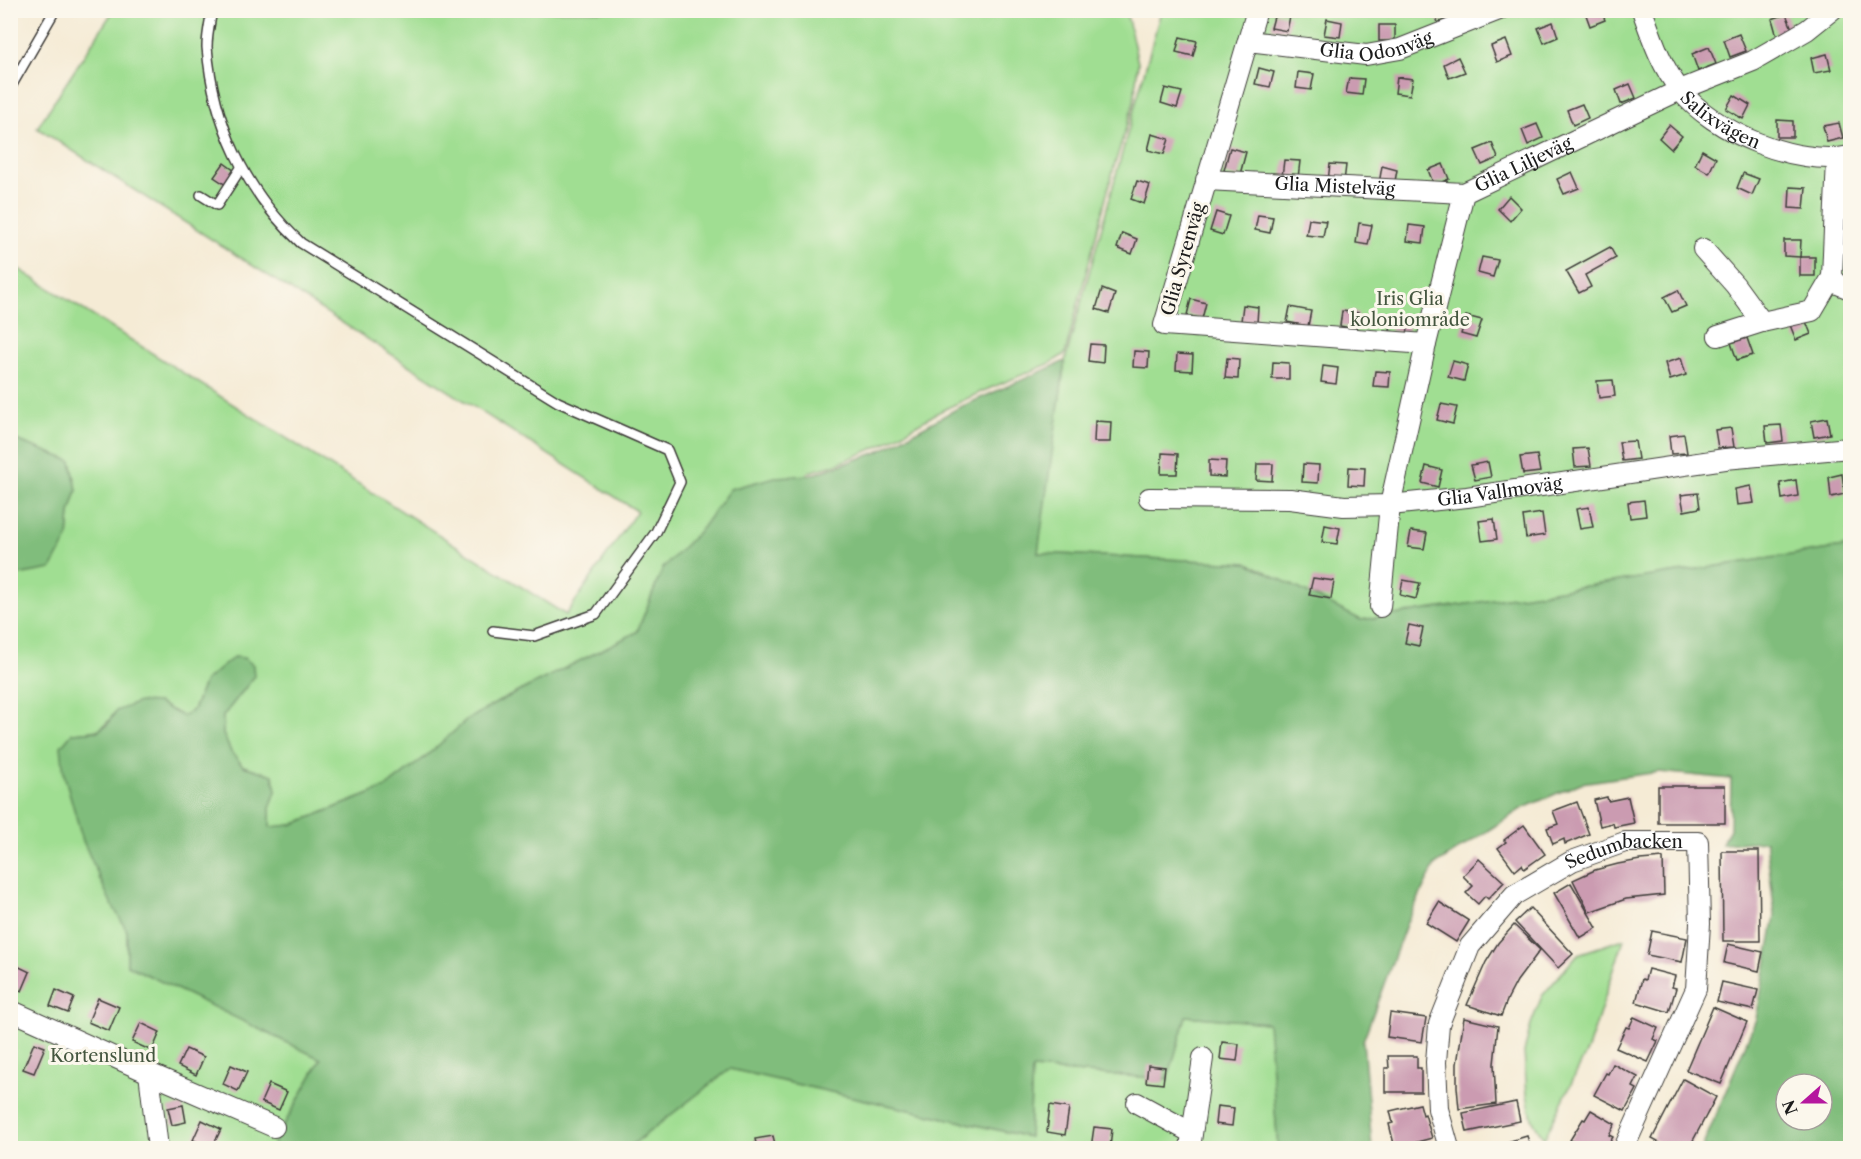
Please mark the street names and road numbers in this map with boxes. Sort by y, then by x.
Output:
street label: Glia Odonväg [1318,26,1436,67]
street label: Salixvägen [1675,87,1763,154]
street label: Glia Liljeväg [1471,132,1576,197]
street label: Glia Mistelväg [1274,172,1396,201]
street label: Glia Syrenväg [1156,199,1210,318]
street label: Glia Vallmoväg [1436,472,1564,511]
street label: Sedumbacken [1561,831,1683,874]

